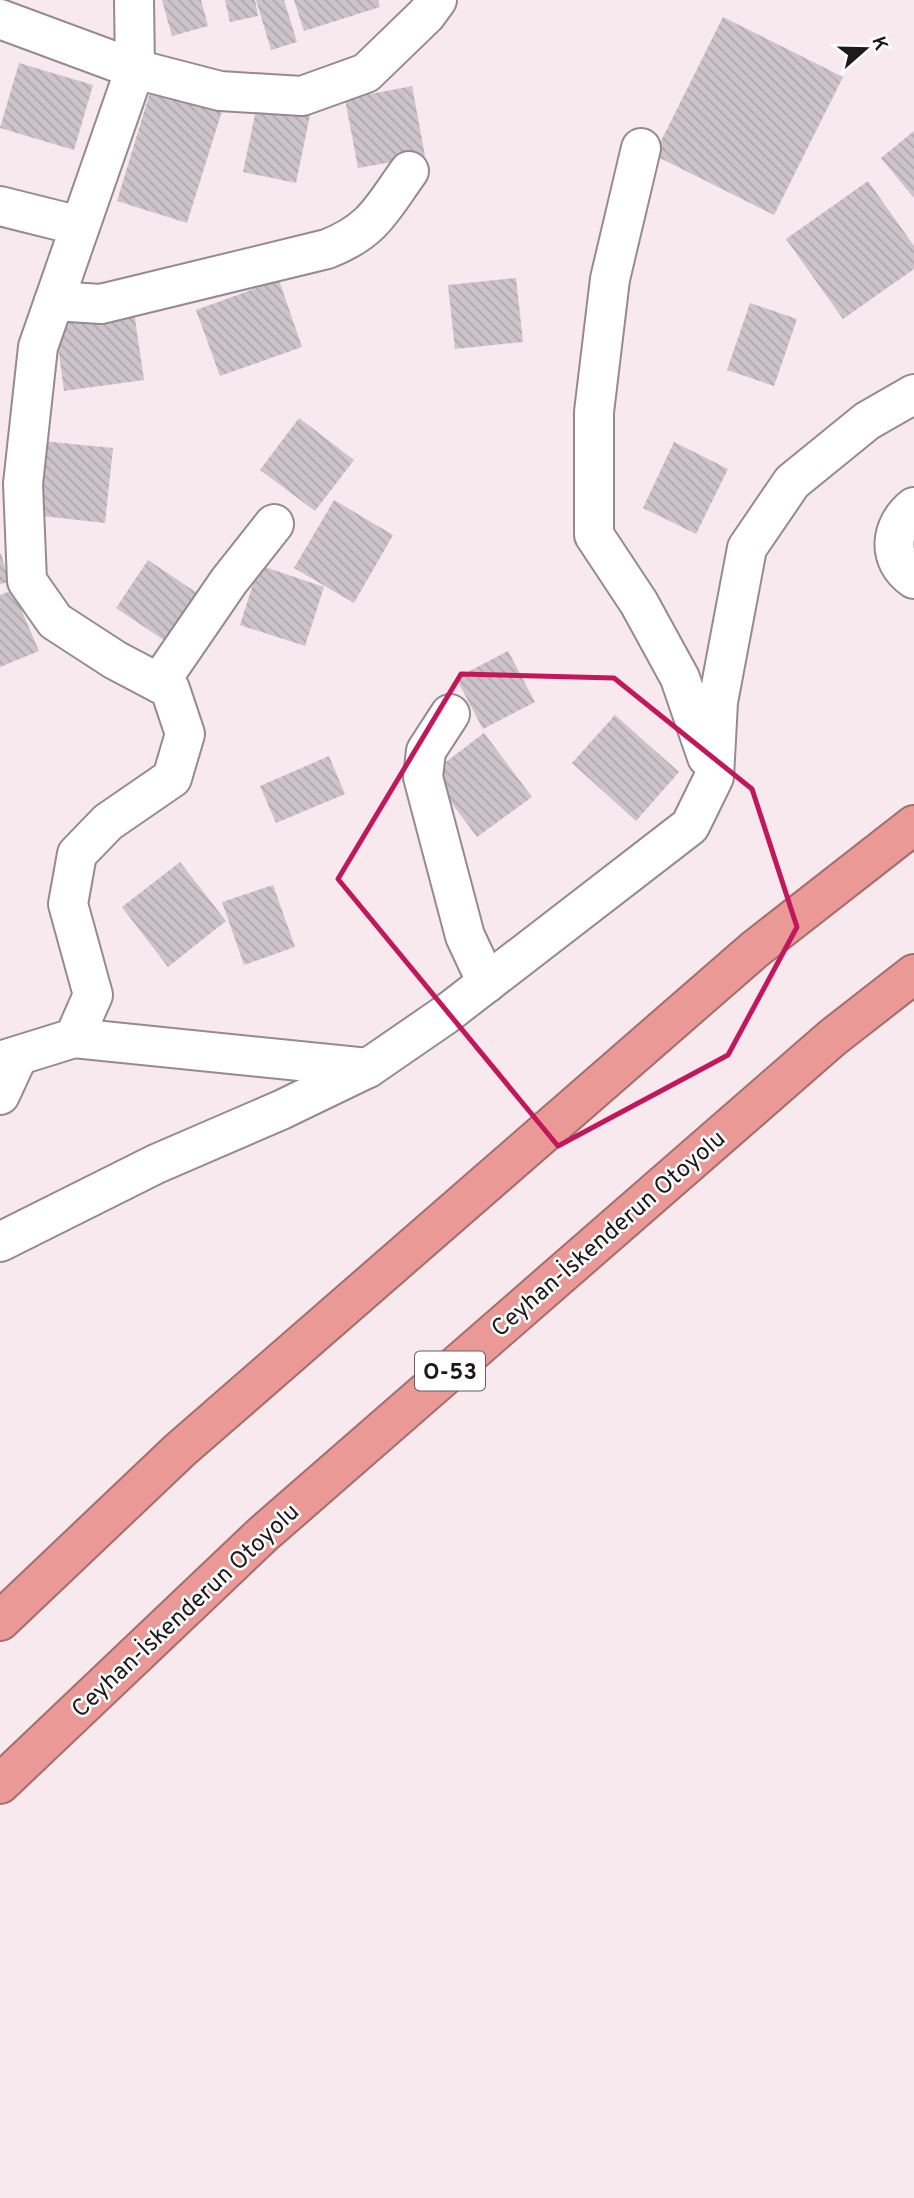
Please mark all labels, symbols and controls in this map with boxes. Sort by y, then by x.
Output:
north arrow [830,14,900,84]
text: K [866,33,893,54]
street label: Ceyhan-İskenderun Otoyolu [485,1124,733,1344]
road number: O-53 [415,1352,485,1390]
street label: Ceyhan-İskenderun Otoyolu [65,1497,307,1725]

